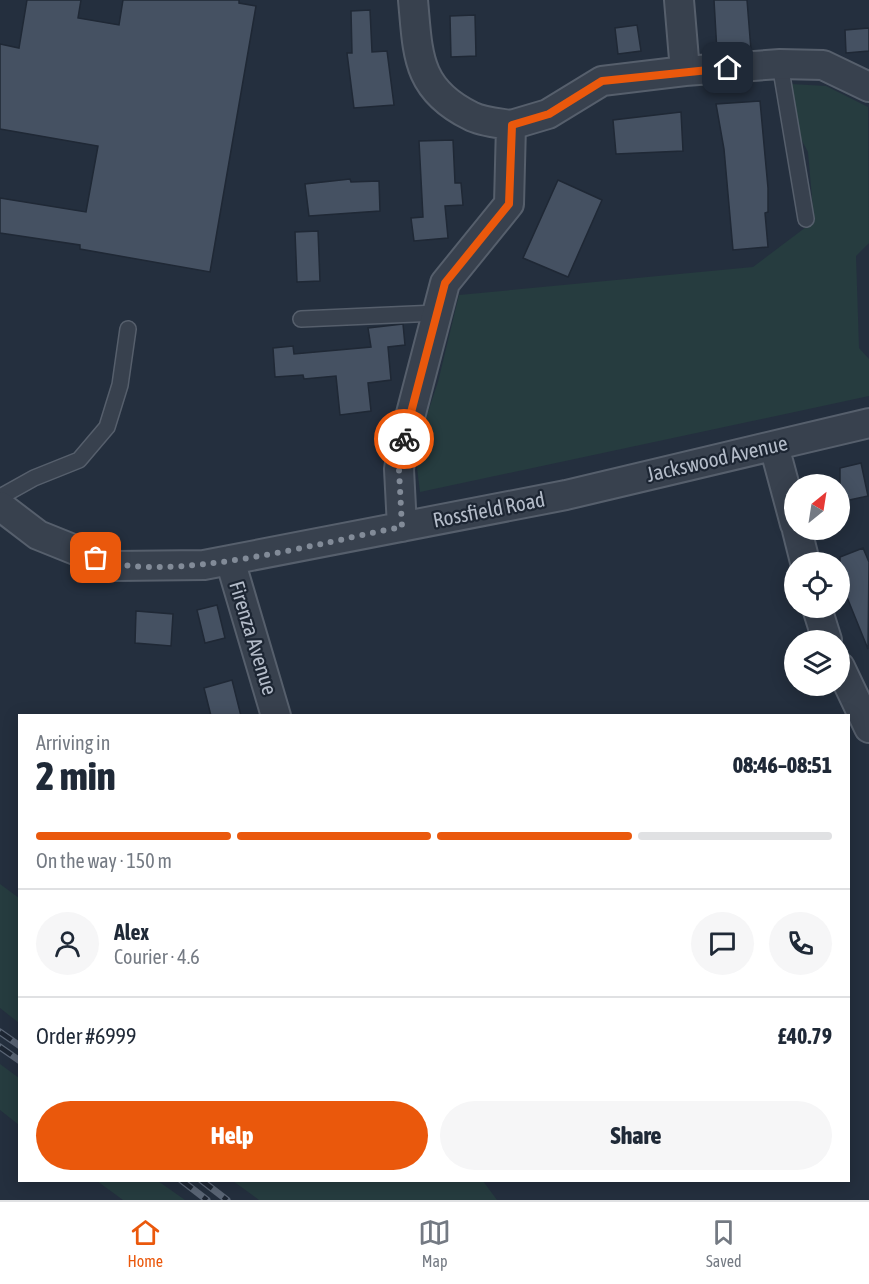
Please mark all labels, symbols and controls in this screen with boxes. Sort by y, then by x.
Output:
pin [702,42,753,93]
icon: home [711,51,744,84]
courier [374,409,434,469]
icon: bike [388,423,421,456]
street label: Jackswood Avenue [644,430,790,486]
north arrow [784,474,850,540]
map controls [784,474,850,696]
street label: Rossfield Road [431,486,547,532]
pin [70,532,121,583]
icon: bag [79,541,112,574]
button: locate [784,552,850,618]
street label: Firenza Avenue [225,578,283,697]
button: layers [784,630,850,696]
text: Arriving in [36,731,110,754]
text: 08:46–08:51 [733,752,832,778]
text: 2 min [36,754,116,798]
text: On the way · 150 m [36,849,172,872]
button: person [36,912,99,975]
button: chat [691,912,754,975]
button: phone [769,912,832,975]
text: Alex [114,919,149,945]
text: Courier · 4.6 [114,945,200,968]
text: Order #6999 [36,1023,136,1049]
text: £40.79 [777,1023,832,1049]
button: Help [36,1101,428,1170]
button: Share [440,1101,832,1170]
tab: Home [128,1216,163,1270]
tab: Map [418,1216,451,1270]
tab: Saved [706,1216,741,1270]

